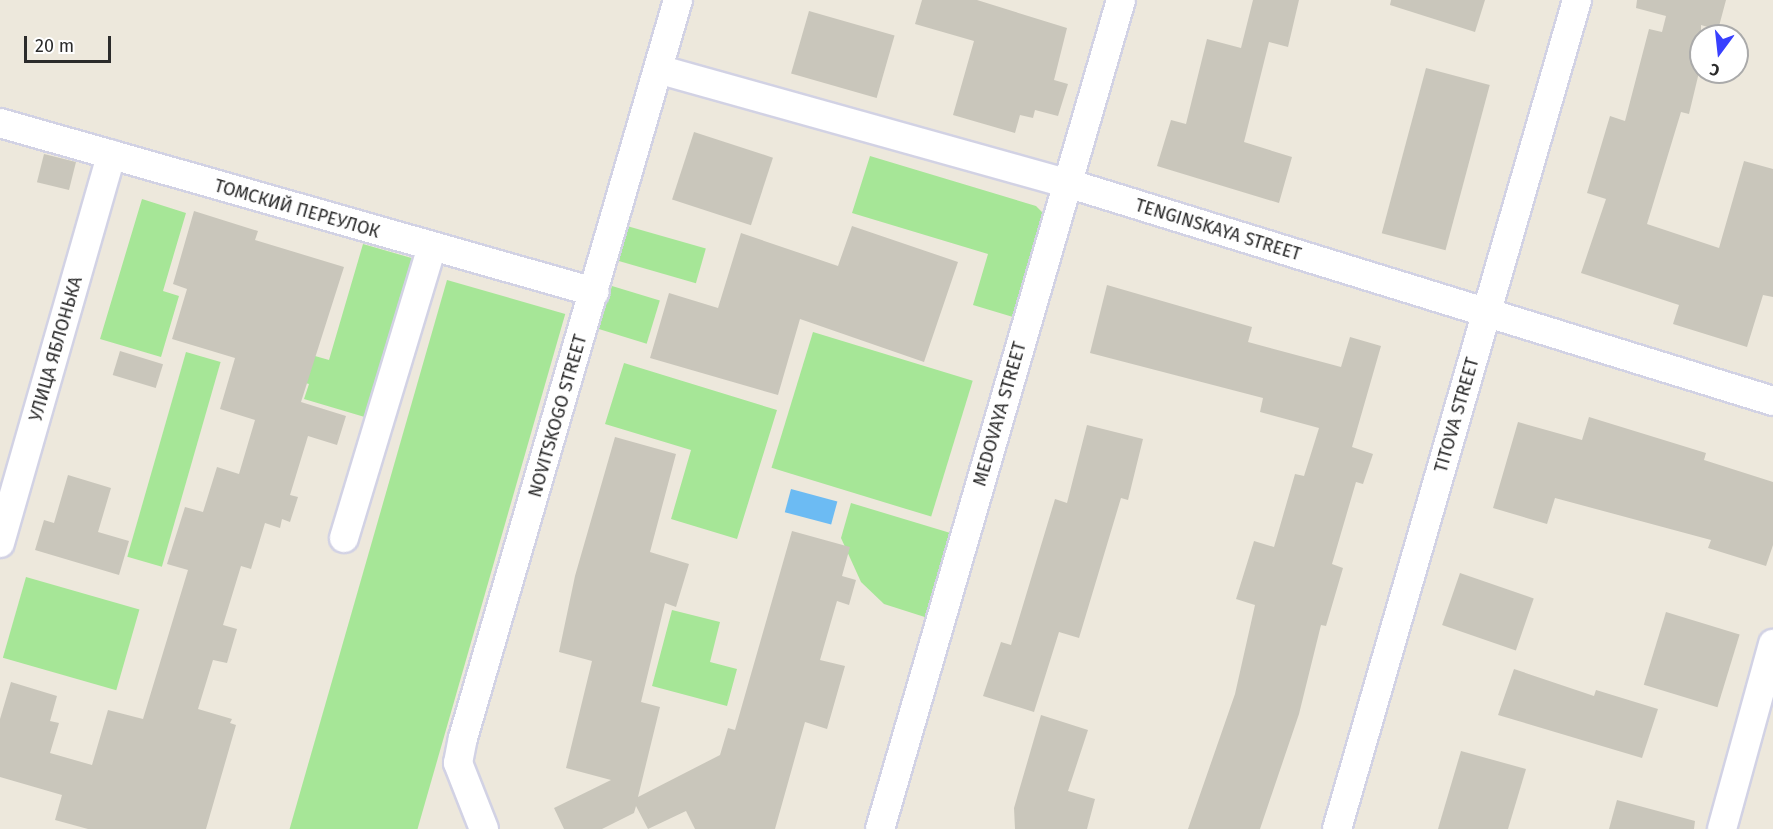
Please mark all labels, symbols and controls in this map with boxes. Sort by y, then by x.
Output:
scale bar [27,24,114,62]
north arrow [1689,24,1749,84]
text: 20 m [35,35,74,57]
text: С [1708,60,1722,80]
street label: ТОМСКИЙ ПЕРЕУЛОК [212,175,382,243]
street label: TENGINSKAYA STREET [1132,194,1304,266]
street label: УЛИЦА ЯБЛОНЬКА [25,274,87,424]
street label: NOVITSKOGO STREET [524,332,592,500]
street label: MEDOVAYA STREET [969,339,1031,489]
street label: TITOVA STREET [1430,355,1484,475]

